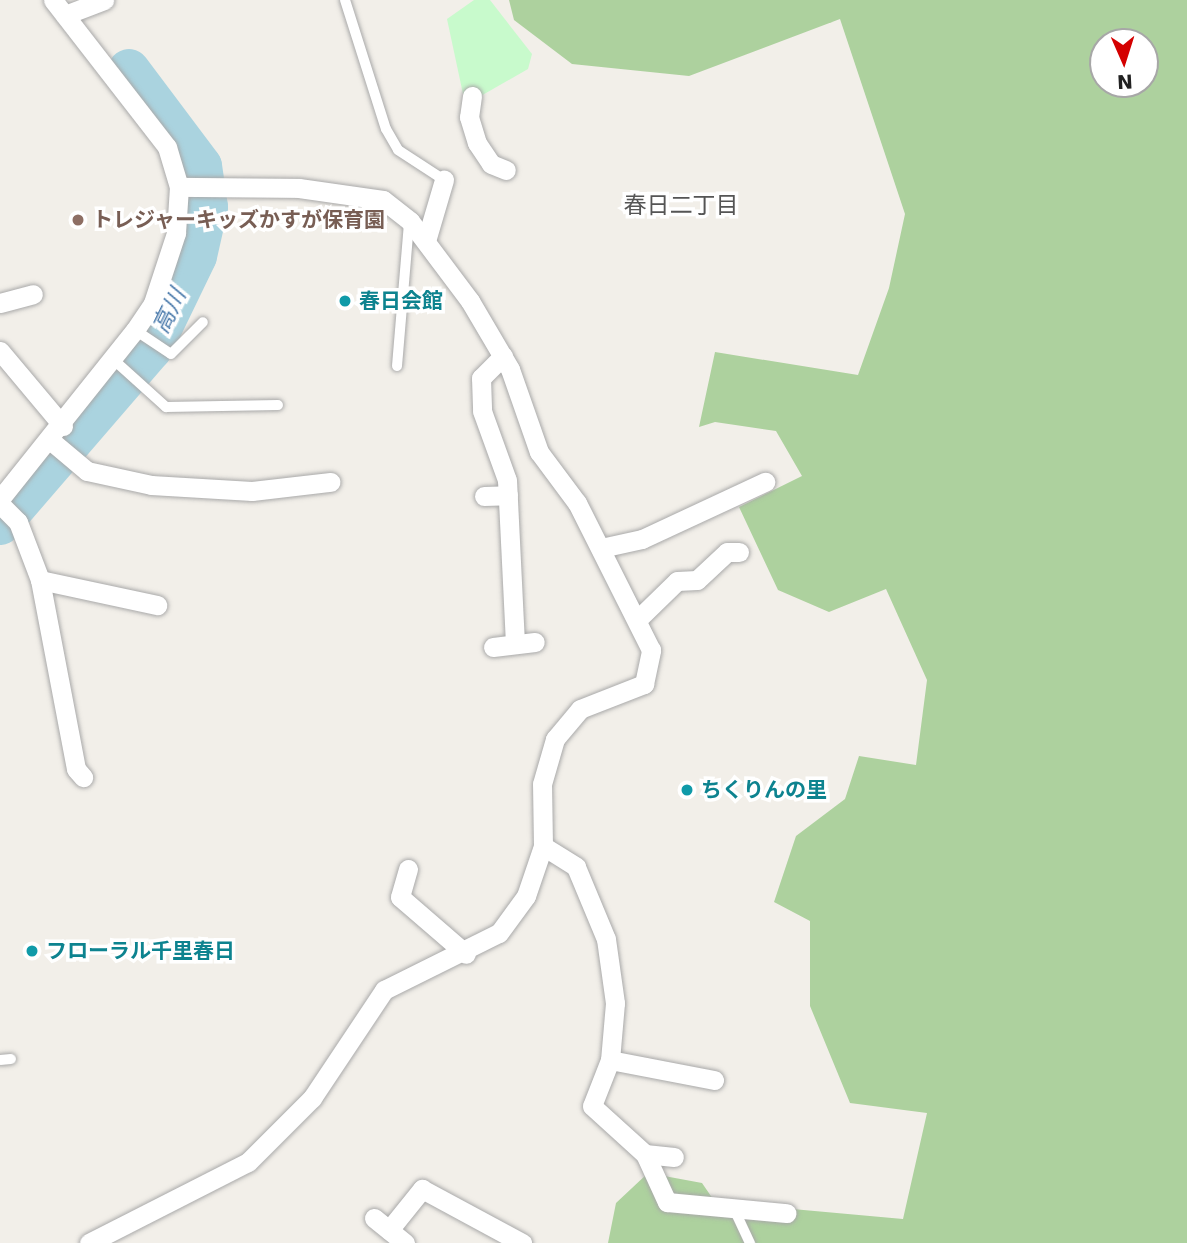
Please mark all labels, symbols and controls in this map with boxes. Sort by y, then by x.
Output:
north arrow [1089,28,1159,98]
text: N [1116,71,1134,93]
district label: 春日二丁目 [624,191,738,219]
place label: トレジャーキッズかすが保育園 [92,207,386,233]
marker: トレジャーキッズかすが保育園 [70,212,86,228]
water label: 高川 [147,284,191,338]
place label: 春日会館 [359,288,443,314]
marker: 春日会館 [337,293,353,309]
place label: ちくりんの里 [701,777,827,803]
marker: ちくりんの里 [679,782,695,798]
place label: フローラル千里春日 [46,938,235,964]
marker: フローラル千里春日 [24,943,40,959]

